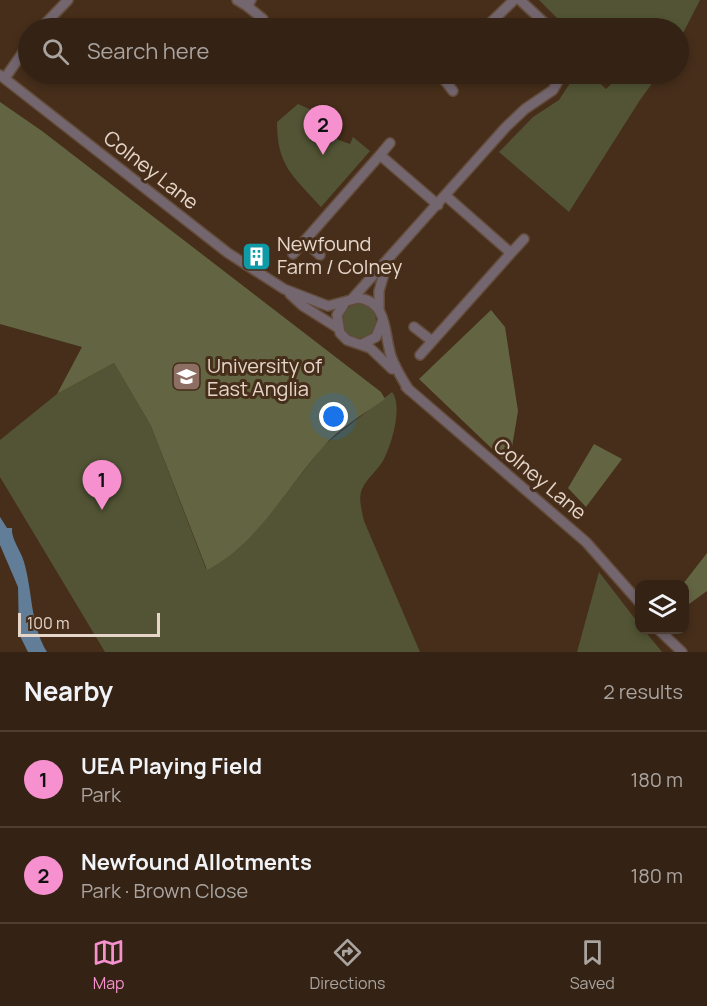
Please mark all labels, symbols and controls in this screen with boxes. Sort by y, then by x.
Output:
search box [18,18,689,84]
icon: search [39,35,72,68]
text: Search here [87,36,209,66]
pin: 2 [304,106,342,155]
street label: Colney Lane [98,124,204,215]
place label: Newfound Farm / Colney [277,230,403,280]
building icon: Newfound Farm / Colney [240,240,272,272]
place label: University of East Anglia [207,352,322,402]
school or university icon: University of East Anglia [170,361,202,393]
your location [319,402,348,431]
street label: Colney Lane [488,432,592,525]
pin: 1 [82,460,122,510]
map controls [635,580,689,634]
button: layers [635,580,689,634]
scale bar [18,610,160,638]
text: 100 m [27,612,70,634]
text: Nearby [24,673,113,709]
text: 2 results [603,678,683,705]
text: UEA Playing Field [81,751,262,781]
text: 1 [39,766,48,793]
text: 180 m [630,766,683,793]
text: Park [81,781,121,808]
text: Newfound Allotments [81,847,312,877]
text: 2 [38,862,49,889]
text: 180 m [630,862,683,889]
text: Park · Brown Close [81,877,248,904]
tab: Map [92,936,125,994]
tab: Directions [310,936,385,994]
tab: Saved [570,936,615,994]

